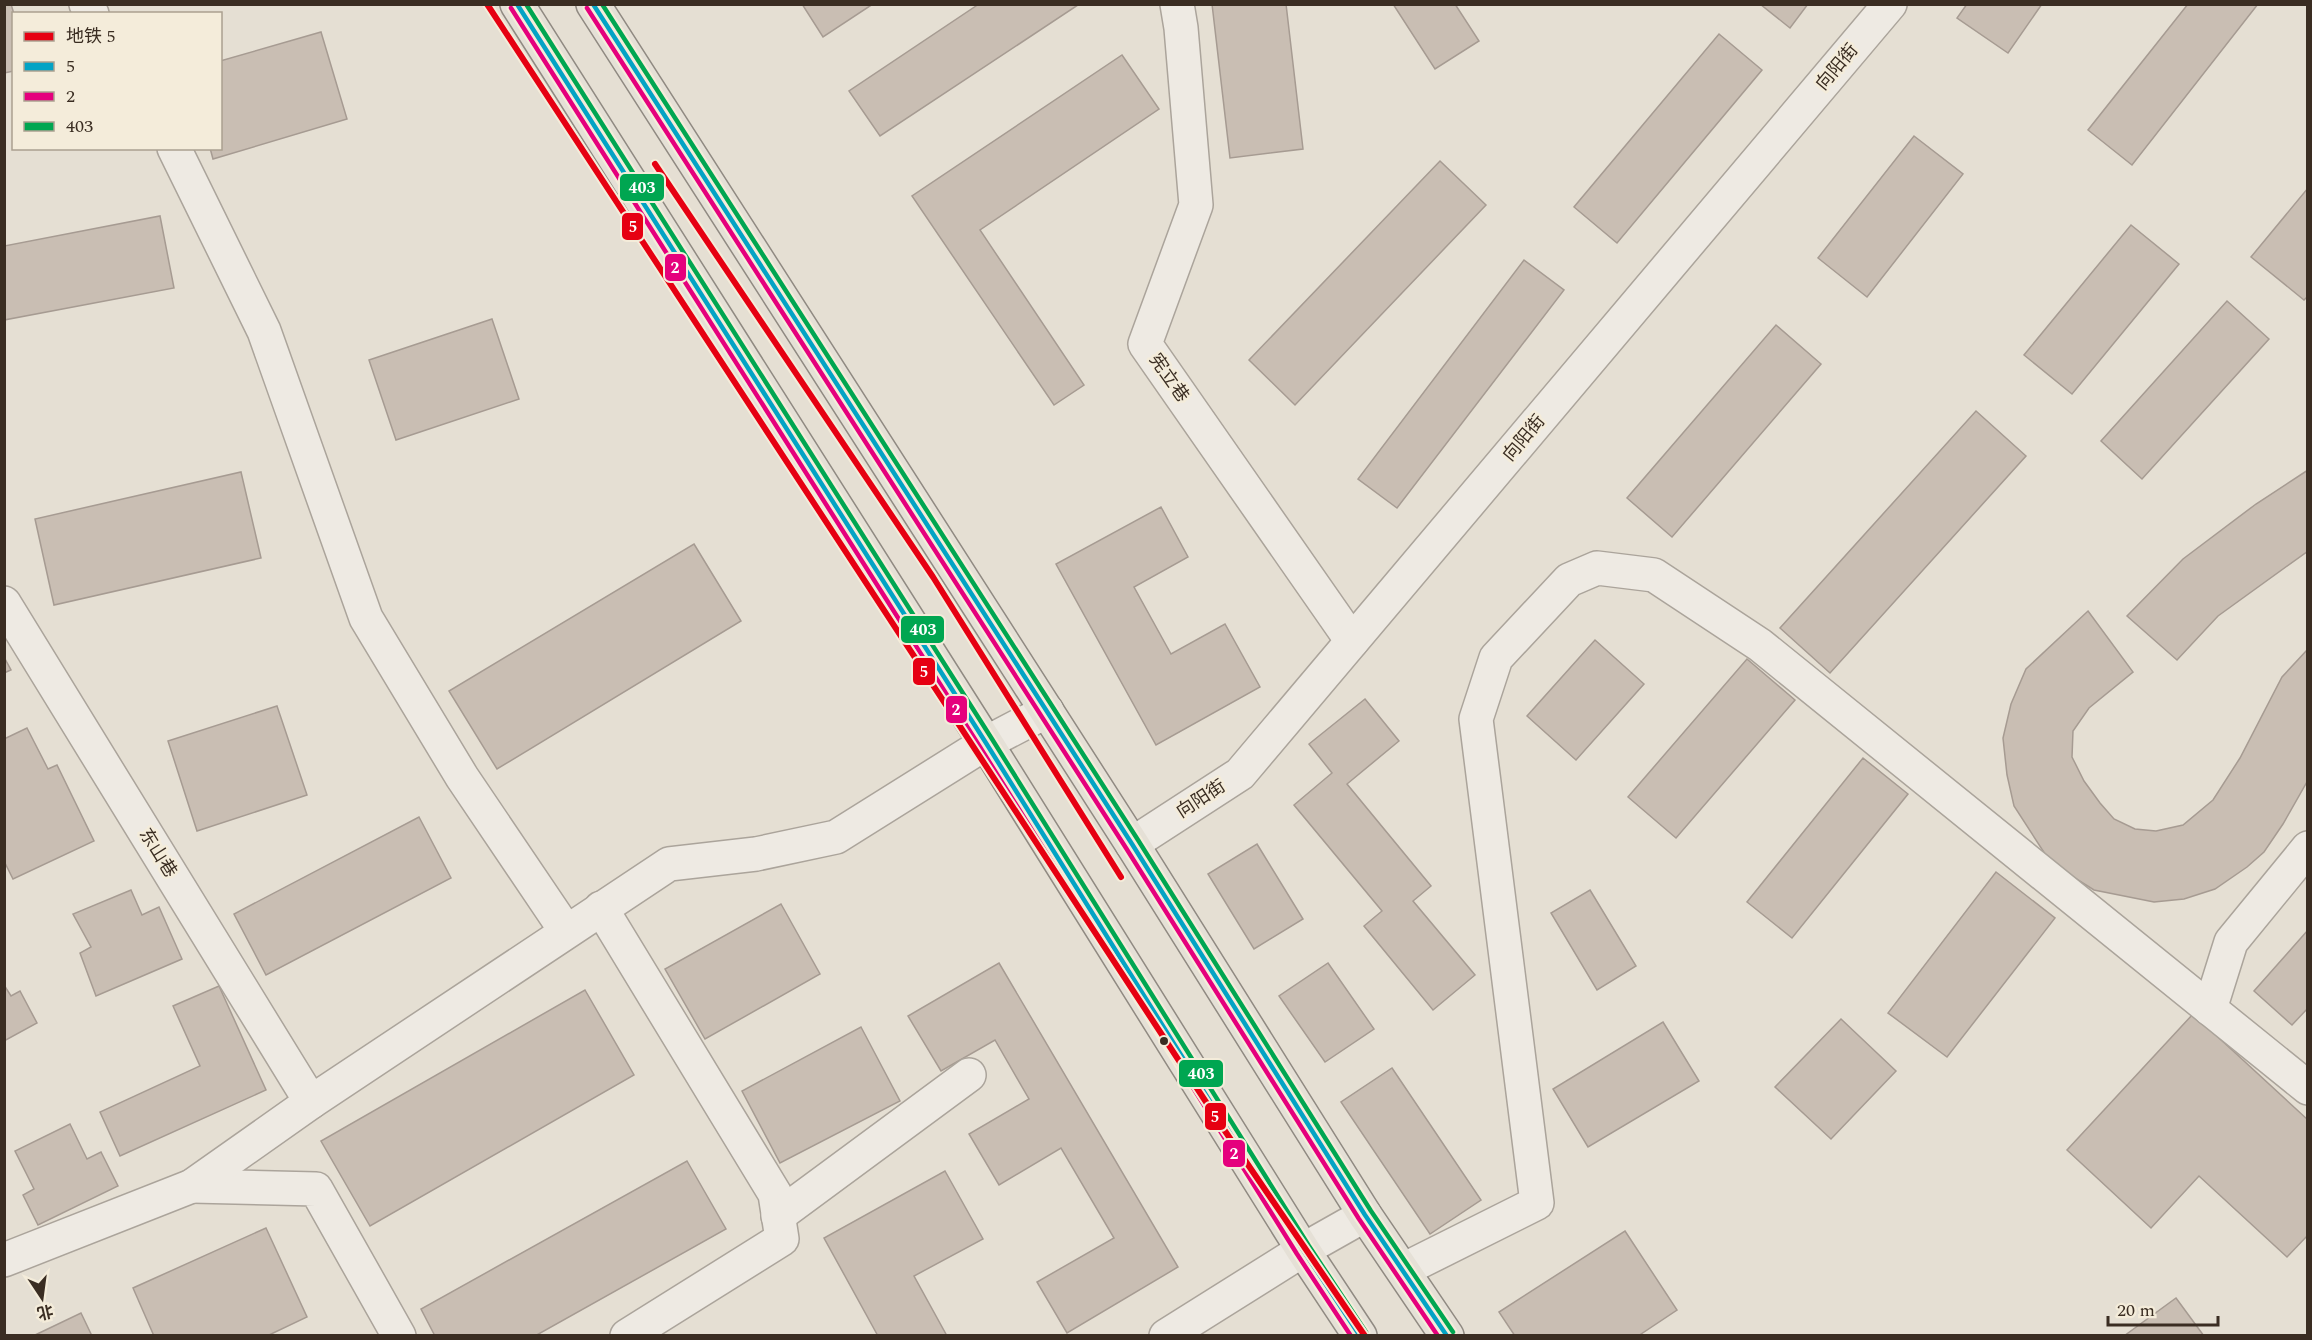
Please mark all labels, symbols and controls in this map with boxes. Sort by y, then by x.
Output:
legend [12,12,222,150]
text: 地铁 5 [66,23,116,50]
street label: 向阳街 [1809,38,1865,96]
text: 5 [66,53,75,80]
text: 2 [66,83,75,110]
text: 403 [66,113,93,140]
line badge: 403 [619,173,665,202]
text: 403 [629,176,655,200]
line badge: 5 [621,212,644,241]
text: 5 [629,215,637,239]
line badge: 2 [664,253,687,282]
text: 2 [671,256,680,280]
street label: 宪立巷 [1142,348,1196,408]
street label: 向阳街 [1496,409,1552,467]
line badge: 403 [900,615,945,644]
text: 403 [910,618,936,642]
line badge: 5 [912,657,936,686]
text: 5 [920,660,928,684]
line badge: 2 [945,695,968,724]
text: 2 [952,698,961,722]
street label: 向阳街 [1171,773,1231,825]
street label: 东山巷 [132,823,184,883]
unlabelled marker [1158,1035,1170,1047]
line badge: 403 [1178,1059,1224,1088]
text: 403 [1188,1062,1214,1086]
line badge: 5 [1204,1102,1227,1131]
text: 5 [1211,1105,1219,1129]
line badge: 2 [1222,1139,1246,1168]
text: 2 [1230,1142,1239,1166]
north arrow [12,1268,72,1328]
scale bar [2108,1289,2218,1327]
text: 20 m [2117,1297,2155,1324]
text: 北 [35,1298,56,1325]

